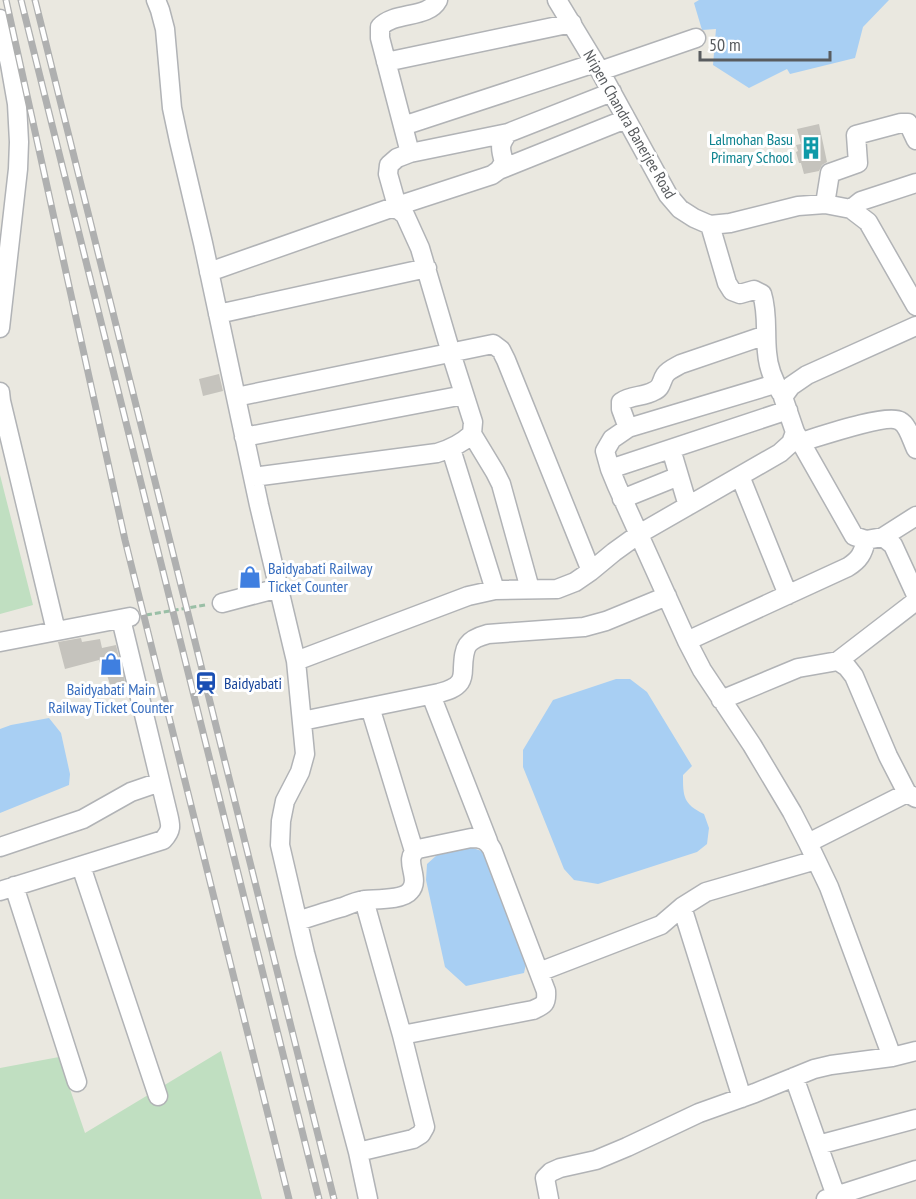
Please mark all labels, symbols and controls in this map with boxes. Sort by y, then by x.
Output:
scale bar [700,24,830,62]
text: 50 m [709,33,741,56]
street label: Nripen Chandra Banerjee Road [579,46,681,202]
place label: Lalmohan Basu Primary School [709,129,793,167]
building icon: Lalmohan Basu Primary School [798,135,824,161]
place label: Baidyabati Railway Ticket Counter [268,558,373,596]
shop icon: Baidyabati Railway Ticket Counter [237,564,263,590]
shop icon: Baidyabati Main Railway Ticket Counter [98,651,124,677]
station icon: Baidyabati [193,670,219,696]
place label: Baidyabati [224,673,282,693]
place label: Baidyabati Main Railway Ticket Counter [48,679,174,717]

